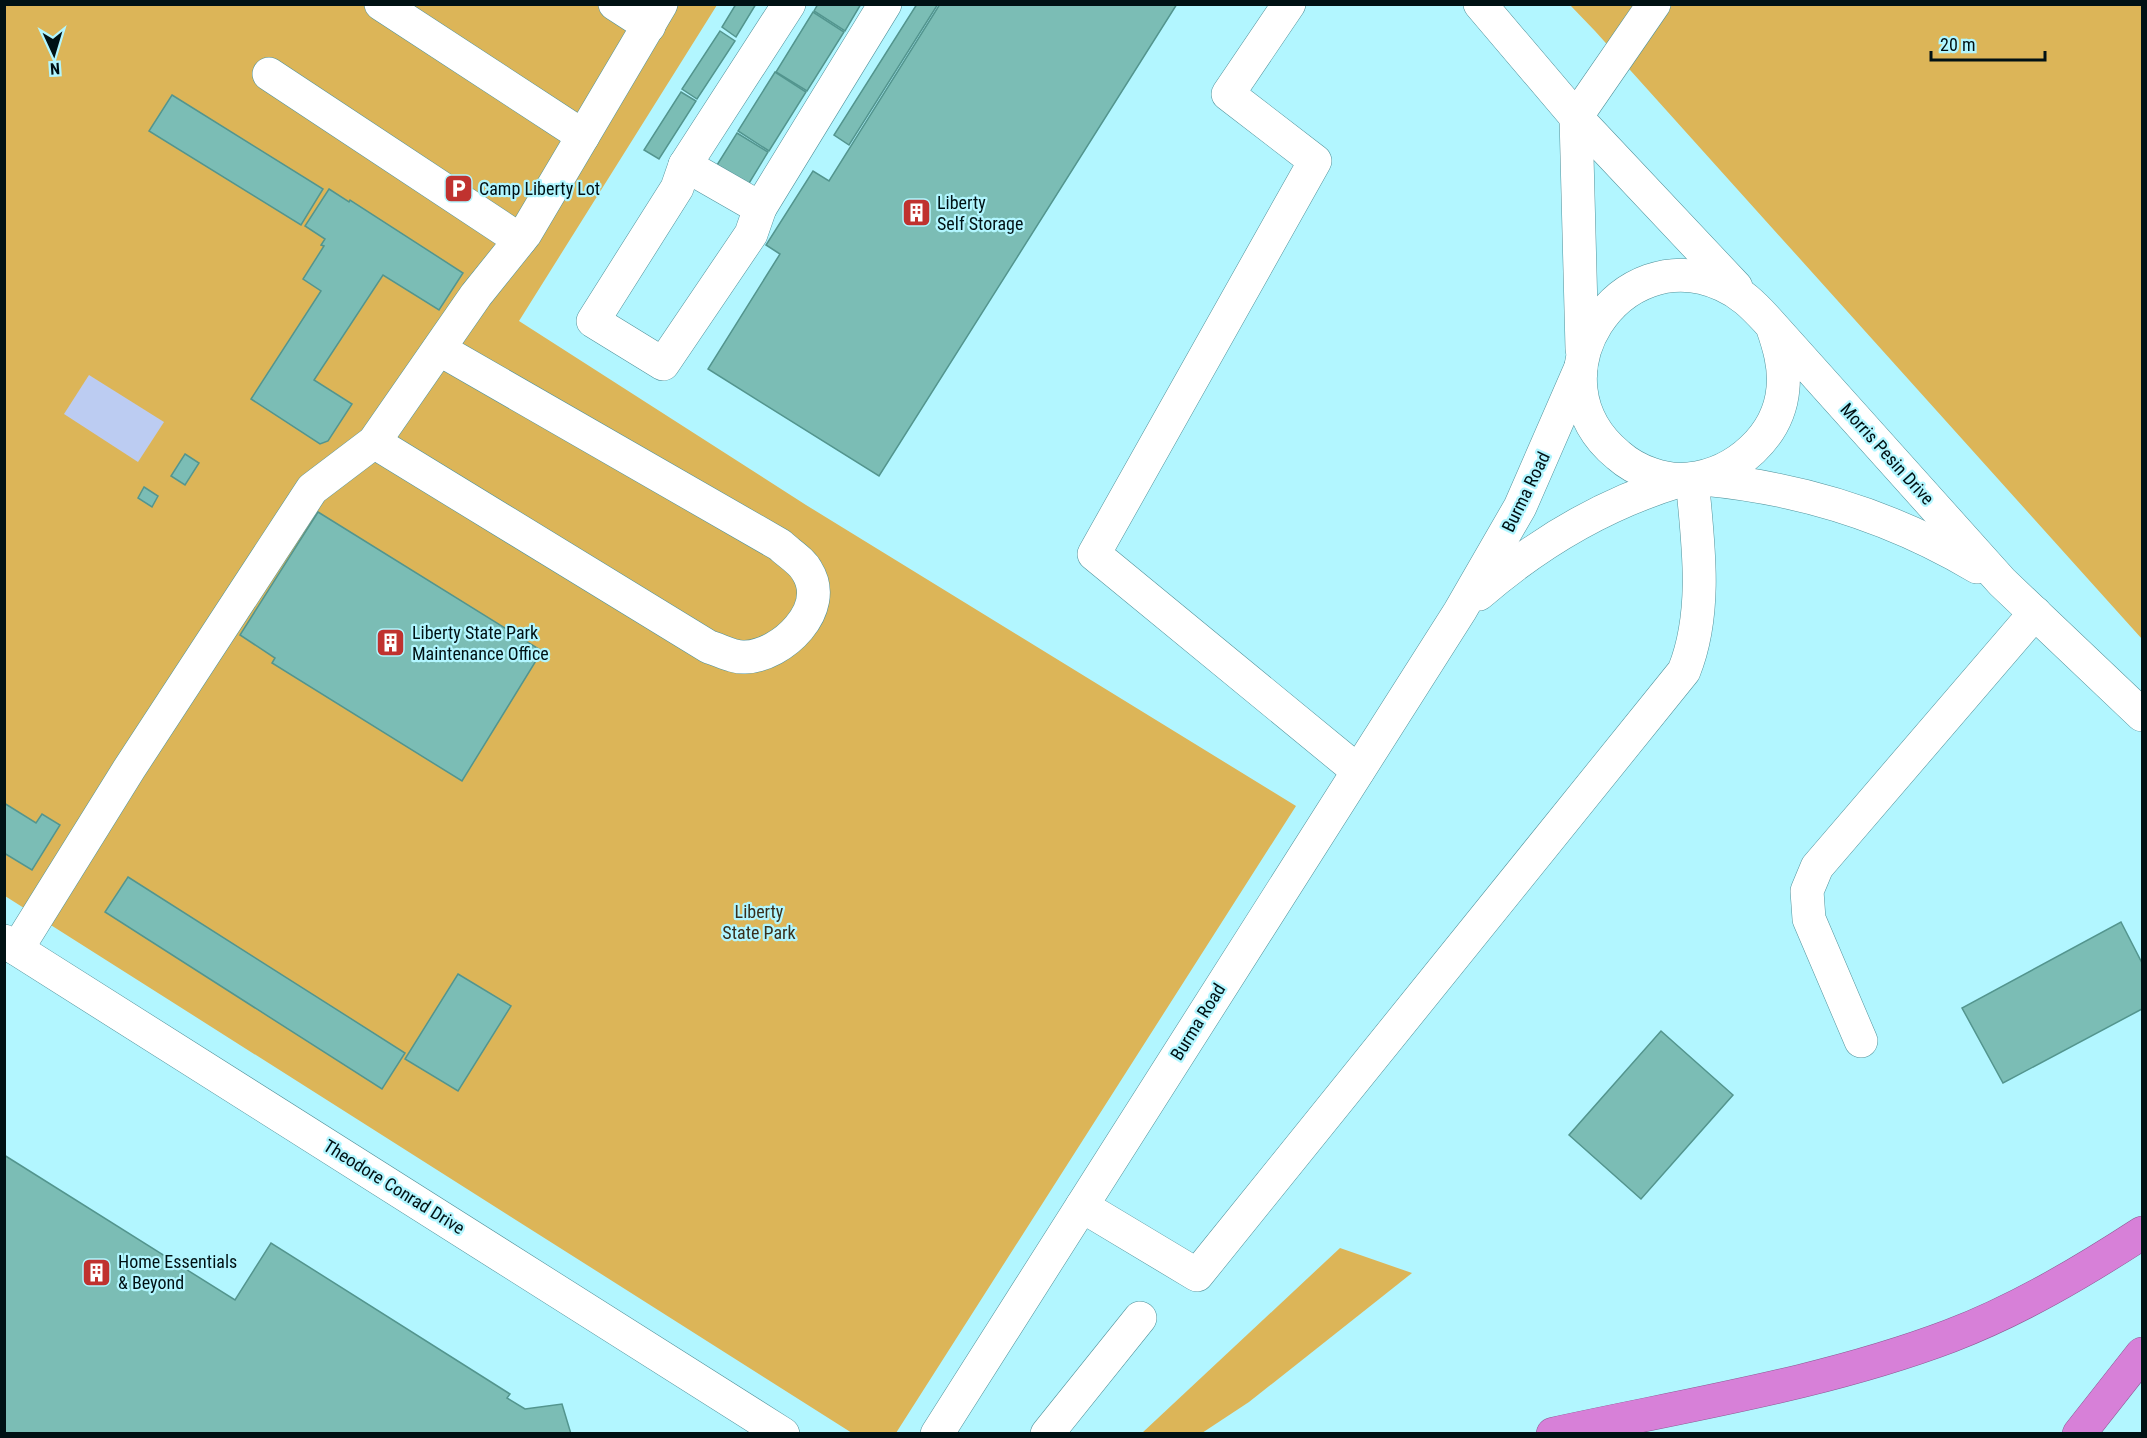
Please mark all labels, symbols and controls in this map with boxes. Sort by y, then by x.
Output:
north arrow [24,24,84,84]
scale bar [1931,24,2045,62]
text: 20 m [1940,34,1975,55]
text: N [49,59,61,78]
parking icon: Camp Liberty Lot [442,173,474,205]
place label: Camp Liberty Lot [479,178,600,199]
place label: Liberty Self Storage [937,192,1023,234]
building icon: Liberty Self Storage [900,197,932,229]
street label: Morris Pesin Drive [1836,399,1938,509]
street label: Burma Road [1497,448,1554,535]
place label: Liberty State Park Maintenance Office [412,622,549,664]
building icon: Liberty State Park Maintenance Office [375,627,407,659]
park label: Liberty State Park [722,901,796,943]
street label: Burma Road [1166,980,1229,1064]
street label: Theodore Conrad Drive [320,1135,469,1238]
place label: Home Essentials & Beyond [118,1251,237,1293]
building icon: Home Essentials & Beyond [81,1256,113,1288]

